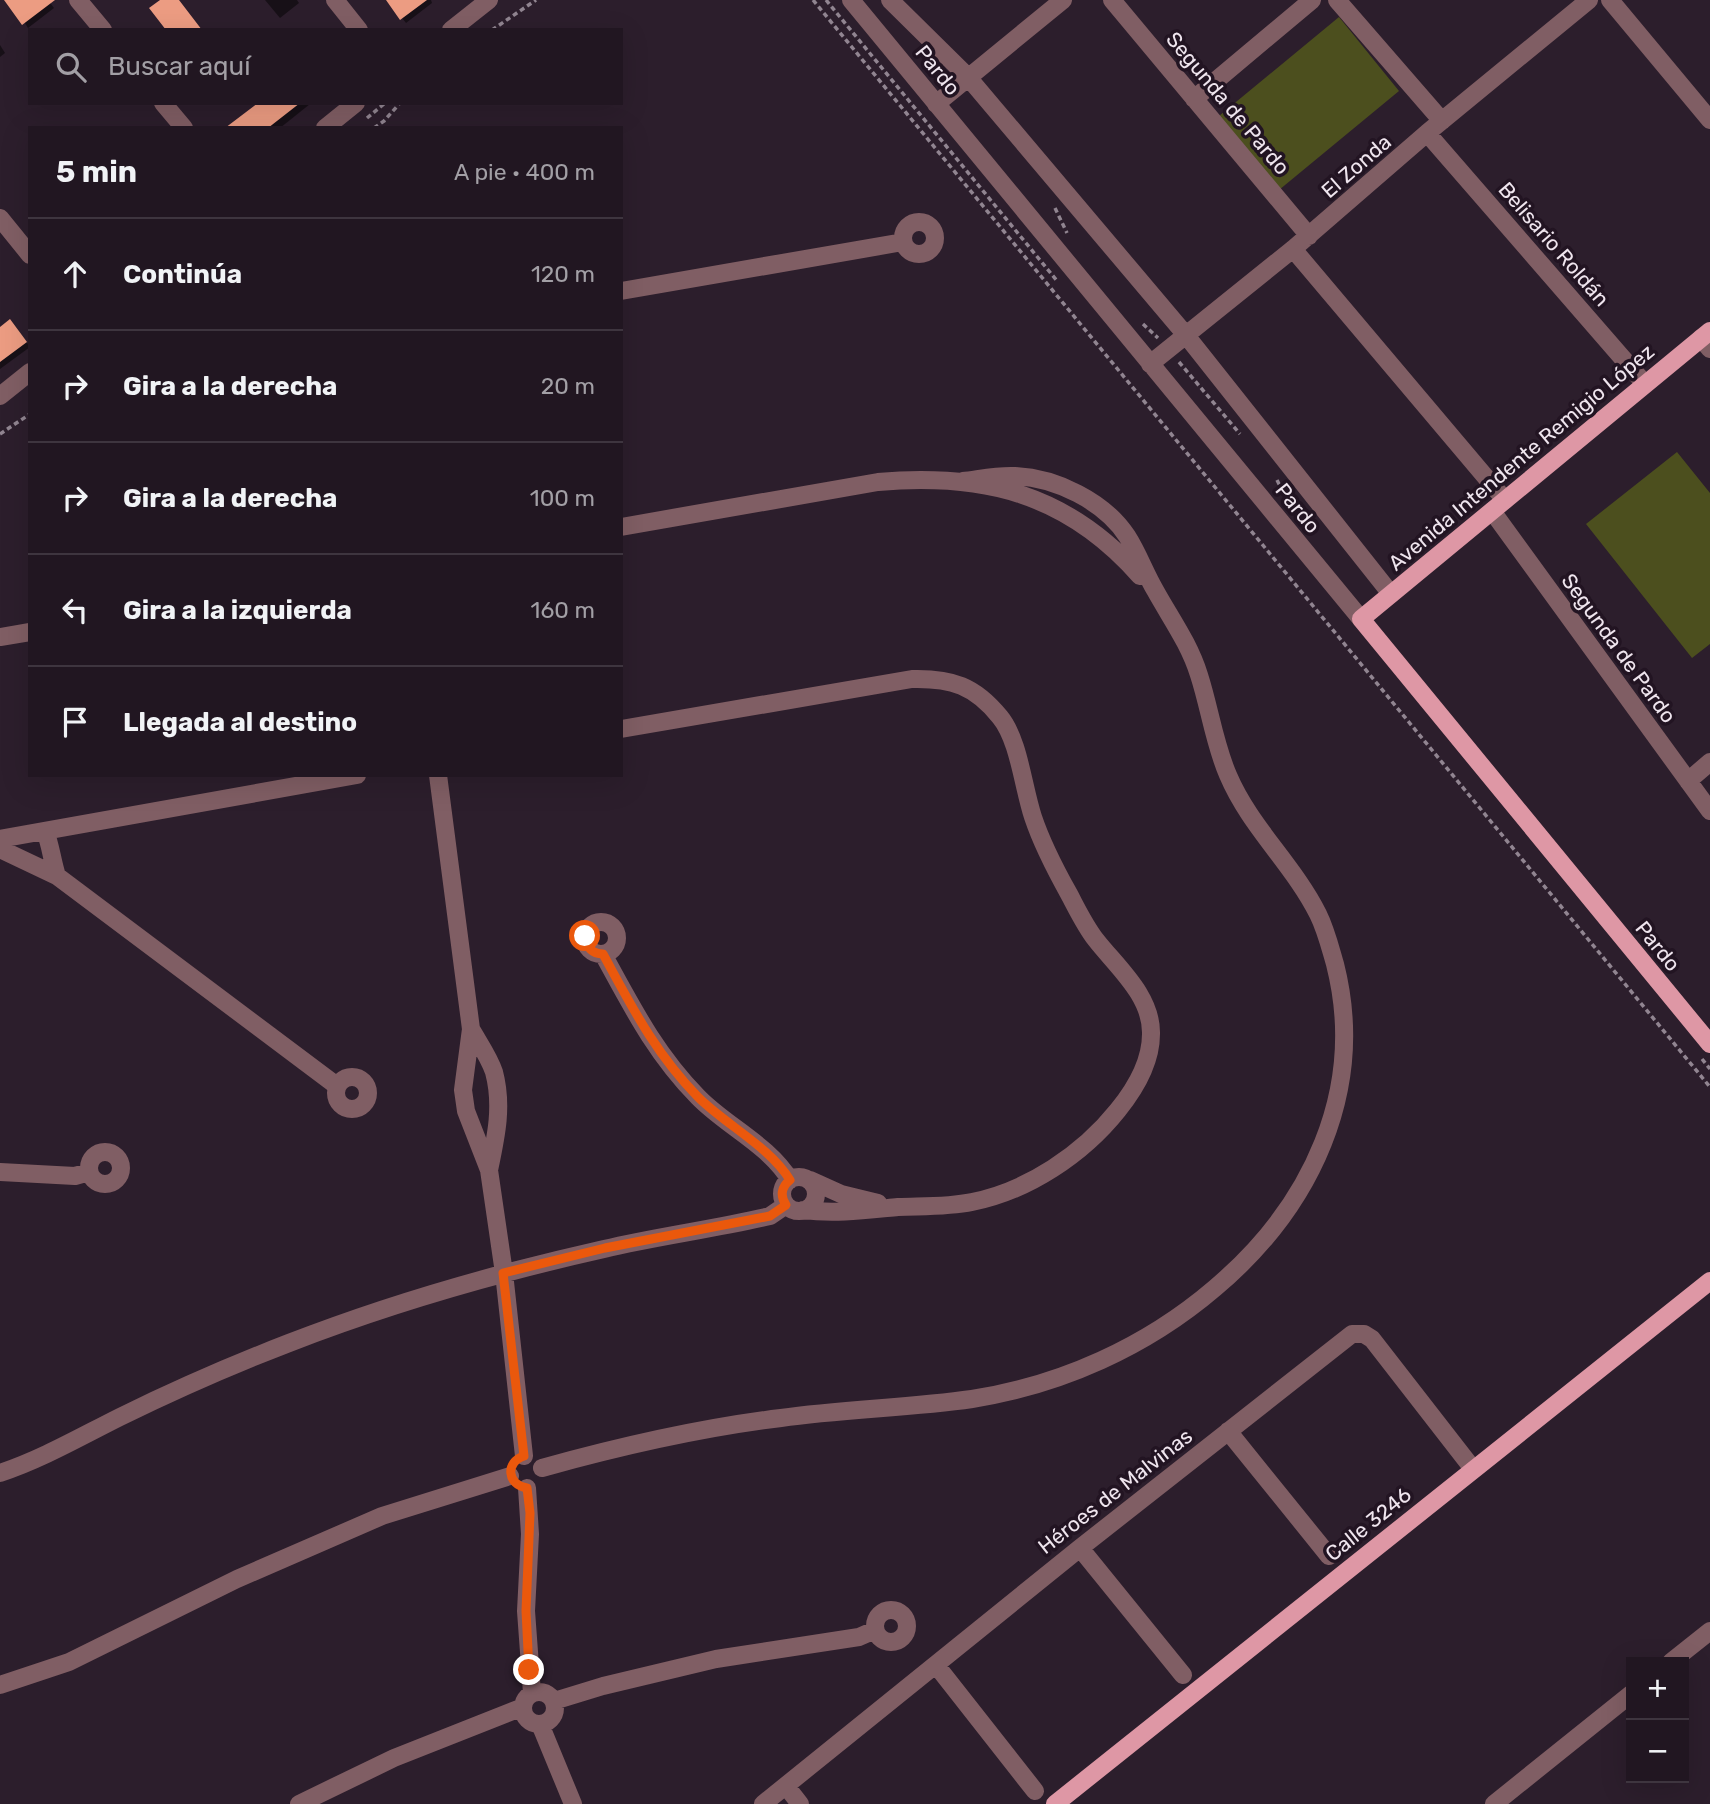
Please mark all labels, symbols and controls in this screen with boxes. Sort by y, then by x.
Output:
street label: Segunda de Pardo [1161,27,1295,179]
search box [28,28,623,105]
street label: Pardo [910,40,966,100]
icon: search [52,48,90,86]
text: Buscar aquí [108,51,250,82]
street label: El Zonda [1316,129,1396,203]
text: 5 min [56,154,137,190]
text: A pie · 400 m [454,158,595,186]
street label: Belisario Roldán [1493,177,1615,311]
icon: ahead [56,255,94,293]
text: Continúa [123,259,242,290]
text: 120 m [531,260,595,288]
street label: Avenida Intendente Remigio López [1383,338,1659,576]
icon: right [56,367,94,405]
text: Gira a la derecha [123,371,337,402]
text: 20 m [541,372,595,400]
street label: Pardo [1270,478,1326,538]
icon: right [56,479,94,517]
text: Gira a la derecha [123,483,337,514]
text: 100 m [530,484,595,512]
street label: Segunda de Pardo [1556,568,1682,728]
icon: left [56,591,94,629]
text: Gira a la izquierda [123,595,352,626]
text: 160 m [531,596,595,624]
icon: arrive [56,703,94,741]
text: Llegada al destino [123,707,357,738]
street label: Pardo [1630,916,1686,976]
route start [569,920,600,951]
street label: Héroes de Malvinas [1033,1423,1197,1559]
street label: Calle 3246 [1320,1482,1416,1566]
route end [513,1654,544,1685]
map controls [1626,1657,1689,1783]
button: + [1626,1657,1689,1720]
button: − [1626,1720,1689,1783]

